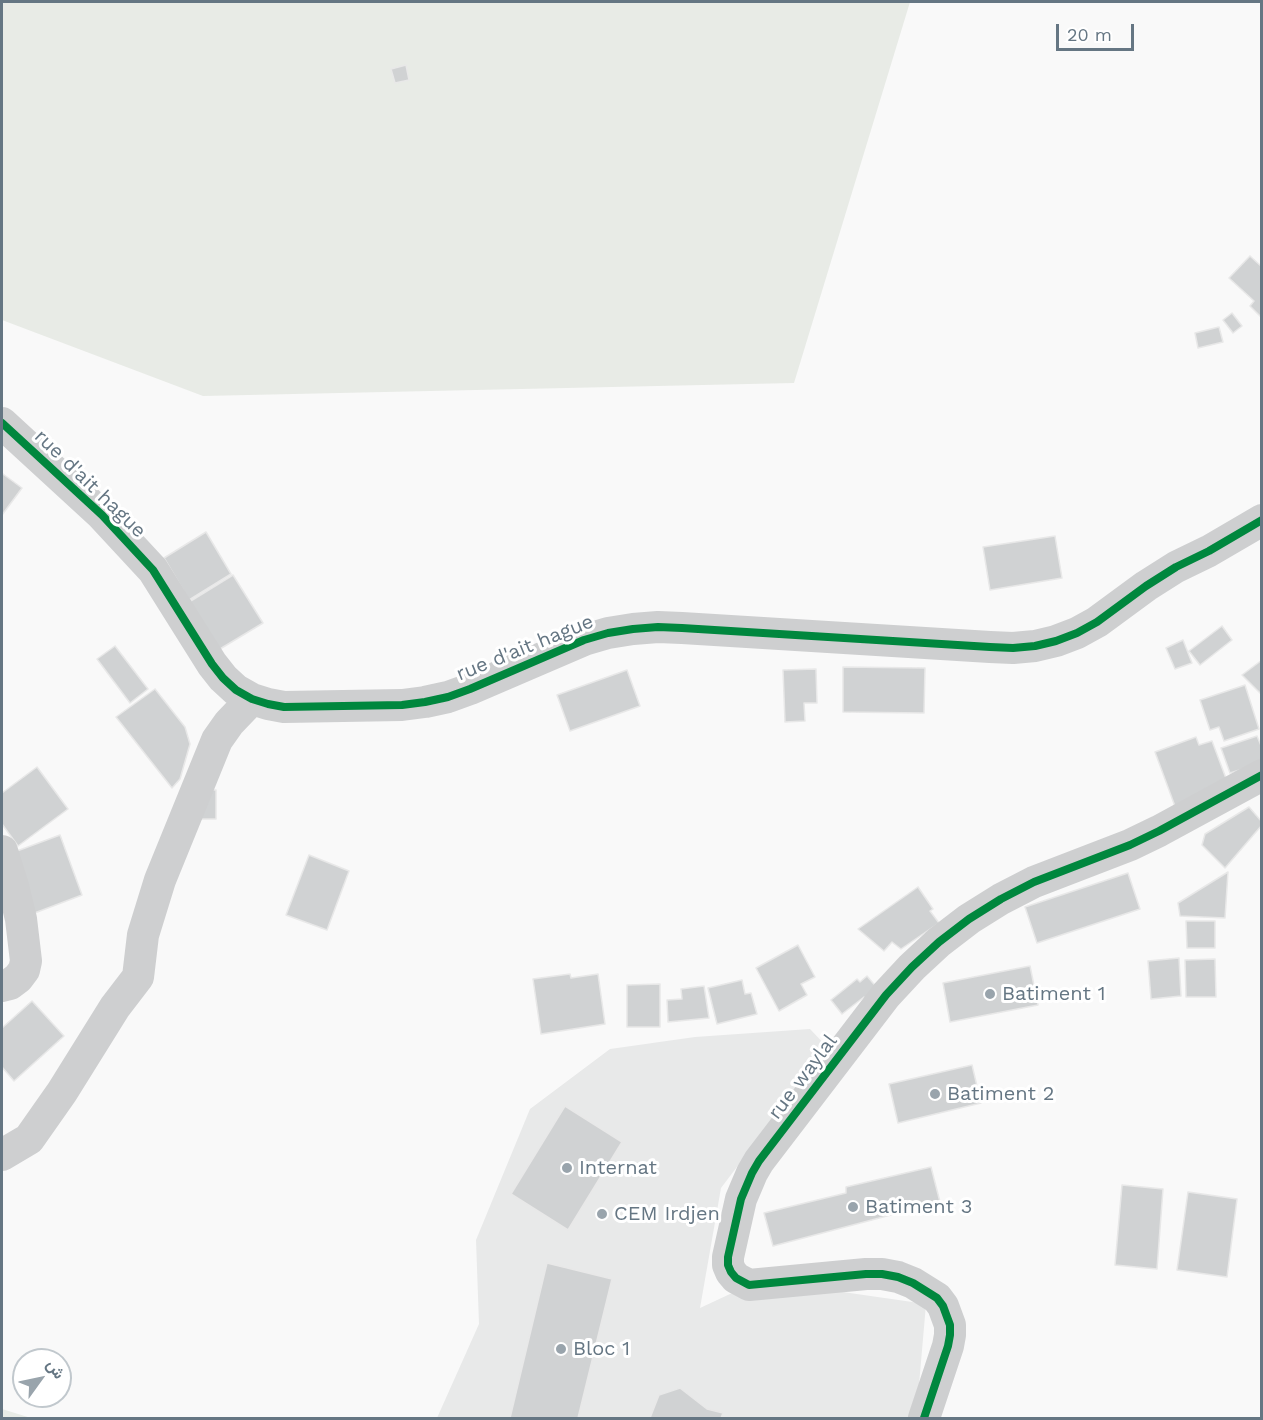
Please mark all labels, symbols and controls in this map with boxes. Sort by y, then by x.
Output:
scale bar [1059,12,1137,50]
text: 20 m [1067,24,1112,45]
street label: rue d'ait hague [29,425,151,543]
street label: rue d'ait hague [453,610,597,686]
place label: Batiment 1 [1002,982,1106,1006]
marker: Batiment 1 [983,987,997,1001]
street label: rue waylal [763,1030,843,1124]
place label: Batiment 2 [947,1082,1054,1106]
marker: Batiment 2 [928,1087,942,1101]
place label: Internat [579,1156,657,1180]
marker: Internat [560,1161,574,1175]
place label: Batiment 3 [865,1195,972,1219]
marker: Batiment 3 [846,1200,860,1214]
place label: CEM Irdjen [614,1202,720,1226]
marker: CEM Irdjen [595,1207,609,1221]
place label: Bloc 1 [573,1337,630,1361]
marker: Bloc 1 [554,1342,568,1356]
north arrow [12,1348,72,1408]
text: ش [43,1356,69,1382]

